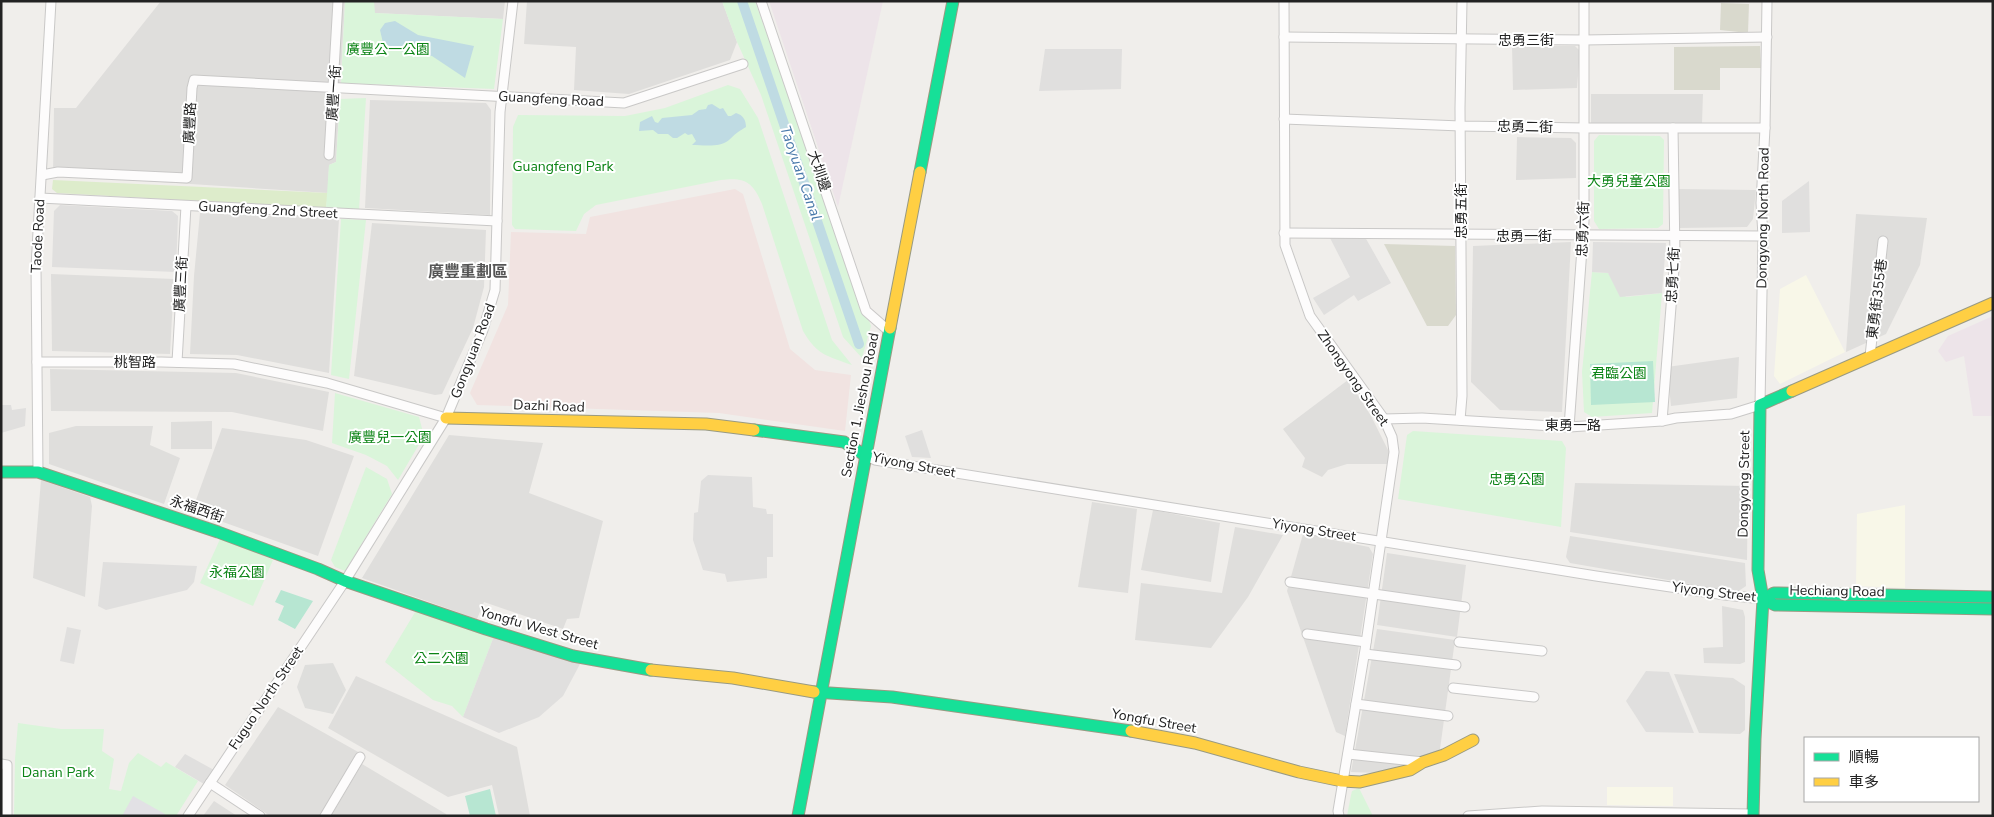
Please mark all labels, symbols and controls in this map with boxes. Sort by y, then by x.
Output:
street label: 忠勇三街 [1498,31,1554,50]
park label: 廣豐公一公園 [346,40,430,59]
street label: 廣豐一街 [323,64,345,122]
street label: Guangfeng Road [498,87,604,111]
street label: 廣豐路 [179,102,201,144]
street label: 忠勇二街 [1497,117,1553,137]
water label: Taoyuan Canal [775,123,827,223]
street label: Dongyong North Road [1752,147,1774,289]
street label: 大圳邊 [803,148,835,194]
park label: Guangfeng Park [512,157,615,176]
park label: 大勇兒童公園 [1587,172,1671,191]
street label: 忠勇五街 [1452,183,1471,239]
street label: Guangfeng 2nd Street [198,197,338,223]
street label: Taode Road [27,198,49,274]
street label: 忠勇六街 [1573,201,1593,257]
street label: 忠勇一街 [1496,227,1552,246]
street label: 忠勇七街 [1662,247,1684,303]
street label: 廣豐三街 [170,256,192,312]
street label: 東勇街355巷 [1863,258,1891,340]
district label: 廣豐重劃區 [428,261,508,283]
street label: Gongyuan Road [446,301,500,401]
street label: Zhongyong Street [1313,326,1393,430]
street label: Section 1, Jieshou Road [837,331,883,479]
street label: 桃智路 [114,353,156,372]
park label: 君臨公園 [1591,364,1647,383]
street label: Dazhi Road [513,395,585,417]
street label: 東勇一路 [1545,416,1601,435]
park label: 廣豐兒一公園 [348,428,432,447]
street label: Dongyong Street [1734,430,1754,538]
street label: Yiyong Street [870,447,957,482]
park label: 忠勇公園 [1489,470,1545,489]
street label: 永福西街 [167,491,227,527]
street label: Yiyong Street [1270,514,1357,546]
park label: 永福公園 [209,563,265,582]
street label: Yiyong Street [1670,577,1757,607]
street label: Hechiang Road [1789,581,1885,601]
street label: Yongfu West Street [476,602,601,654]
street label: Fuguo North Street [224,642,308,753]
park label: 公二公園 [413,649,469,668]
street label: Yongfu Street [1109,704,1198,738]
legend [1804,737,1979,802]
text: 順暢 [1849,747,1879,767]
park label: Danan Park [22,763,95,782]
text: 車多 [1849,772,1879,792]

